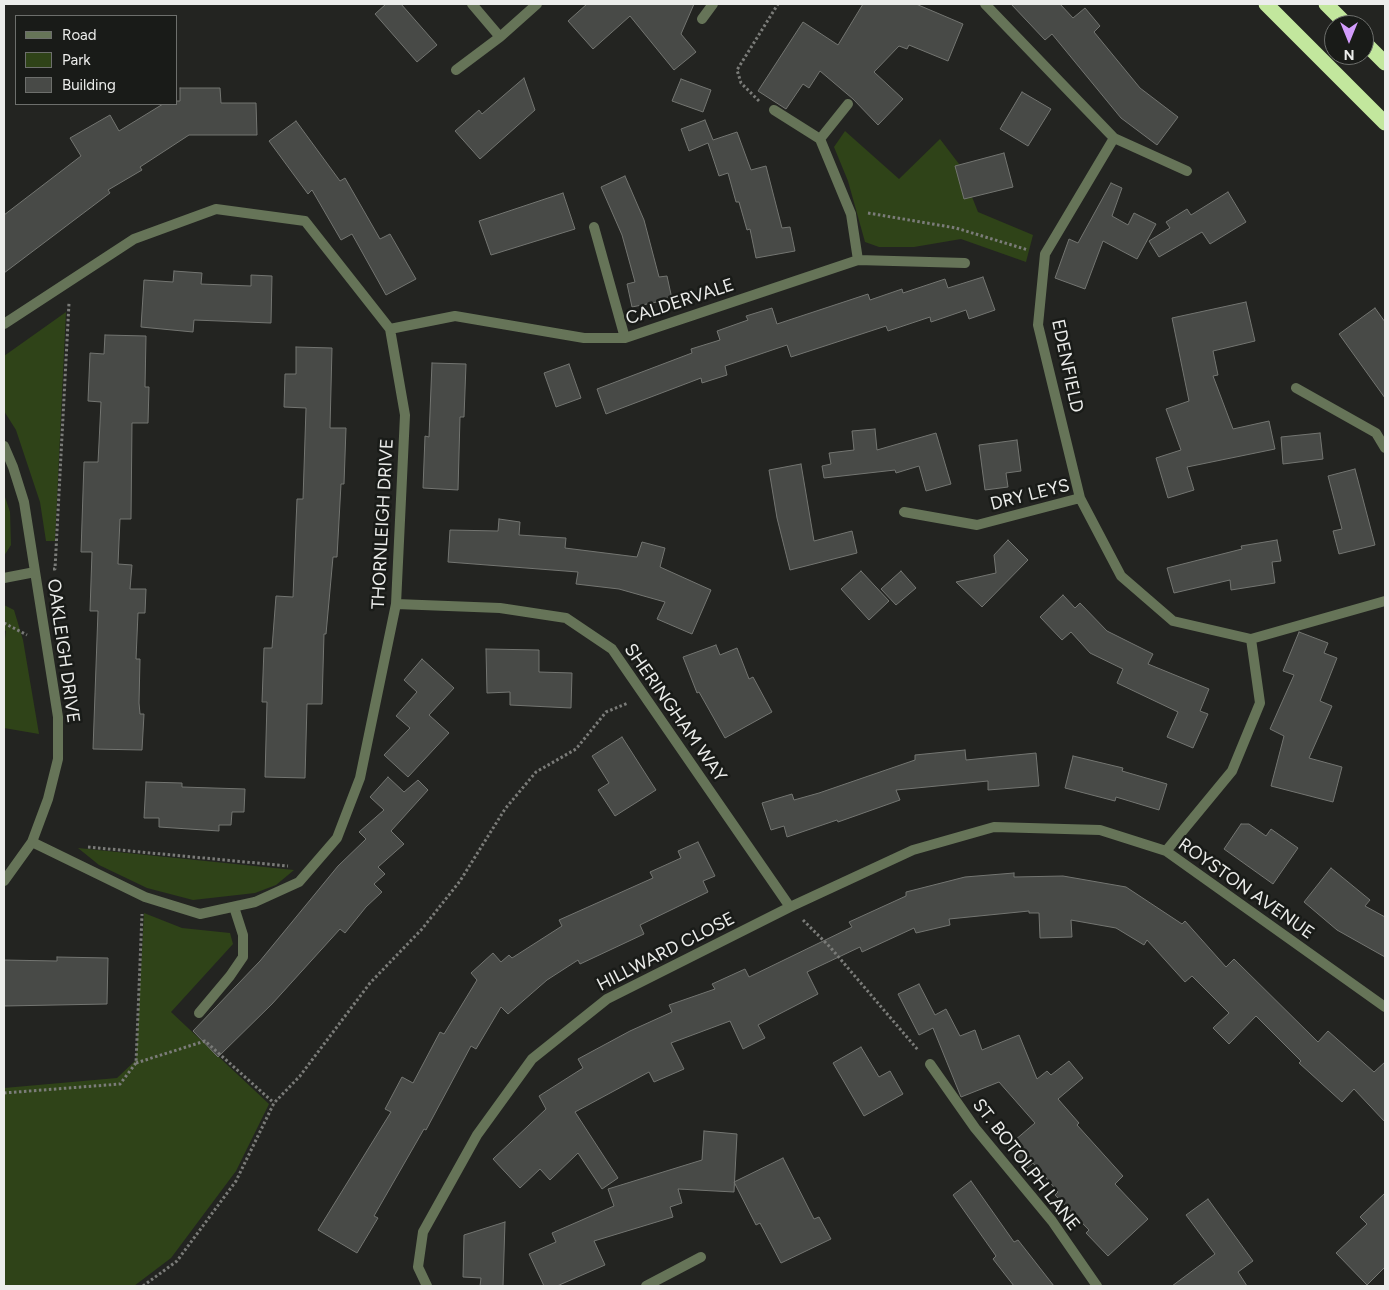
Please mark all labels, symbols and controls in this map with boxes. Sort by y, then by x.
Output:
legend [15,15,178,105]
north arrow [1324,15,1374,65]
text: Road [62,26,97,44]
text: N [1344,46,1354,63]
text: Park [62,51,91,69]
text: Building [62,76,116,94]
street label: CALDERVALE [623,274,737,330]
street label: EDENFIELD [1047,317,1087,415]
street label: THORNLEIGH DRIVE [368,438,398,610]
street label: DRY LEYS [988,475,1072,515]
street label: OAKLEIGH DRIVE [42,578,84,724]
street label: SHERINGHAM WAY [619,640,731,786]
street label: ROYSTON AVENUE [1174,834,1318,944]
street label: HILLWARD CLOSE [593,908,739,996]
street label: ST. BOTOLPH LANE [968,1095,1084,1235]

